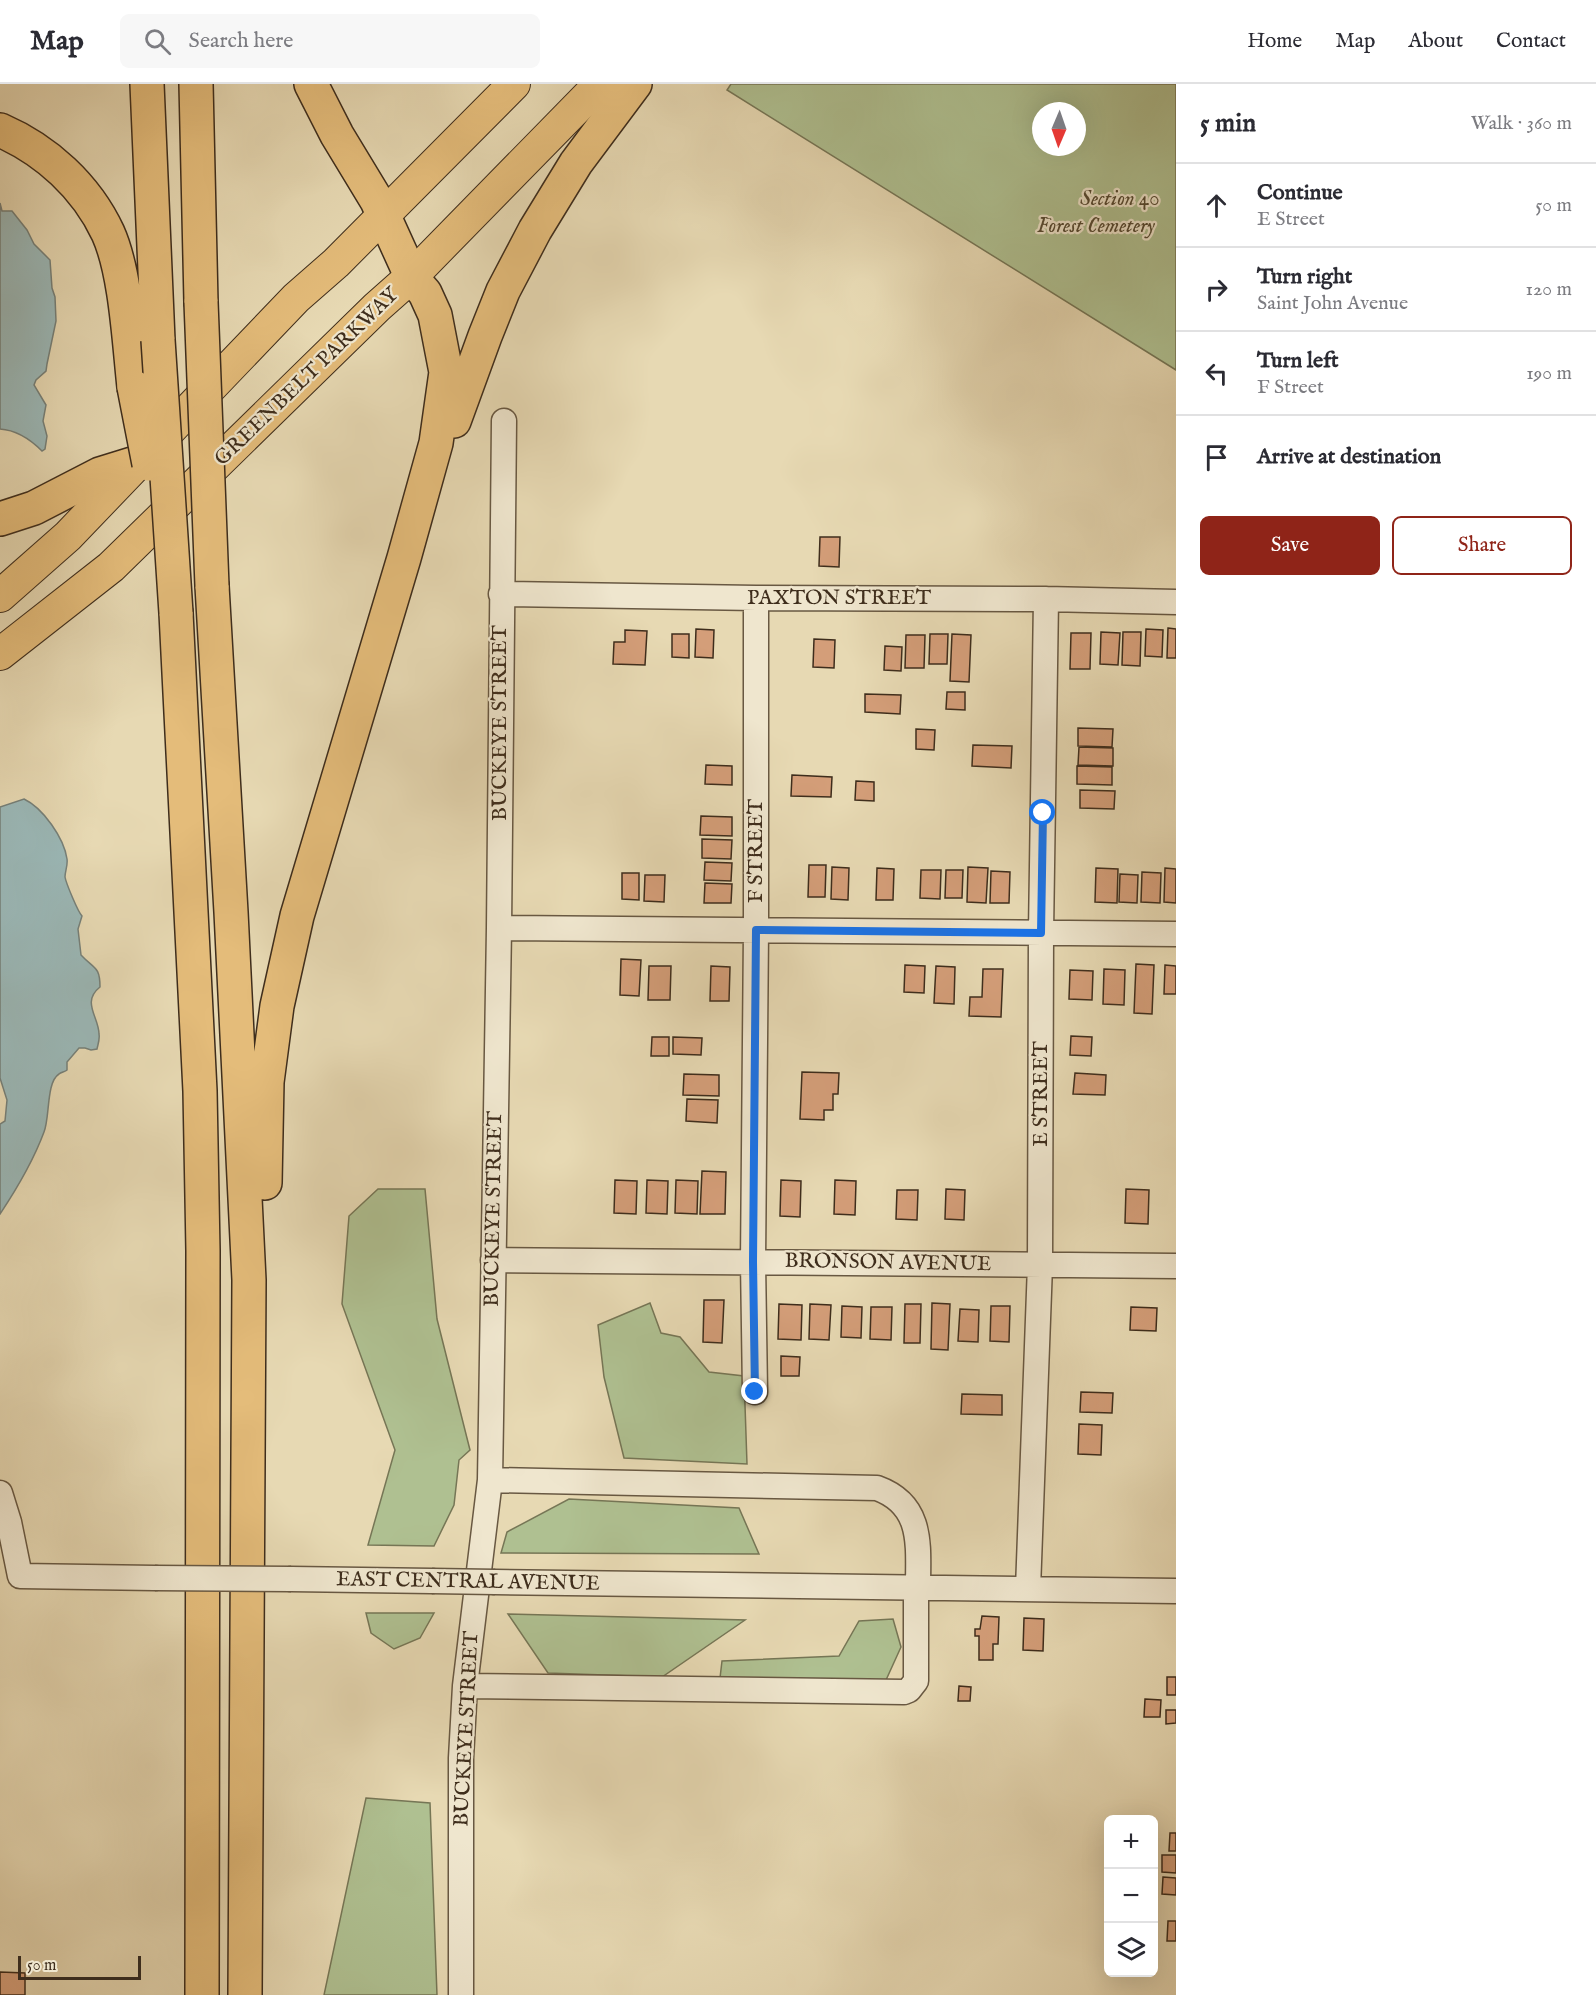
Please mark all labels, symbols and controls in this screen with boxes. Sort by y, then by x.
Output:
search box [120,14,540,68]
text: Map [30,24,84,59]
icon: search [141,25,174,58]
text: Search here [189,27,293,55]
text: Home [1247,28,1302,55]
text: Map [1335,28,1375,55]
text: About [1408,28,1463,55]
text: Contact [1496,28,1566,55]
north arrow [1032,102,1086,156]
text: 5 min [1200,107,1256,140]
text: Walk · 360 m [1471,111,1572,136]
text: Continue [1257,179,1343,207]
park label: Section 40 [1080,186,1160,213]
icon: ahead [1200,189,1233,222]
text: 50 m [1535,193,1572,218]
text: E Street [1257,207,1325,232]
park label: Forest Cemetery [1037,213,1155,240]
text: Turn right [1257,263,1352,291]
icon: right [1200,273,1233,306]
text: 120 m [1526,277,1572,302]
street label: GREENBELT PARKWAY [209,281,406,472]
text: Saint John Avenue [1257,291,1408,316]
text: Turn left [1257,347,1339,375]
icon: left [1200,357,1233,390]
text: 190 m [1526,361,1572,386]
text: F Street [1257,375,1324,400]
icon: arrive [1200,441,1233,474]
text: Arrive at destination [1257,443,1441,471]
button: Save [1200,516,1380,575]
button: Share [1392,516,1572,575]
street label: PAXTON STREET [747,585,932,612]
street label: BUCKEYE STREET [487,624,514,821]
street label: F STREET [743,798,770,903]
route start [1029,799,1055,825]
street label: E STREET [1028,1041,1055,1147]
street label: BUCKEYE STREET [479,1110,509,1307]
street label: BRONSON AVENUE [784,1248,992,1278]
route end [741,1378,767,1404]
street label: EAST CENTRAL AVENUE [336,1566,600,1598]
street label: BUCKEYE STREET [448,1630,486,1827]
map controls [1104,1815,1158,1977]
button: + [1104,1815,1158,1869]
button: − [1104,1869,1158,1923]
button: layers [1104,1923,1158,1977]
scale bar [18,1953,141,1980]
text: 50 m [27,1956,56,1976]

